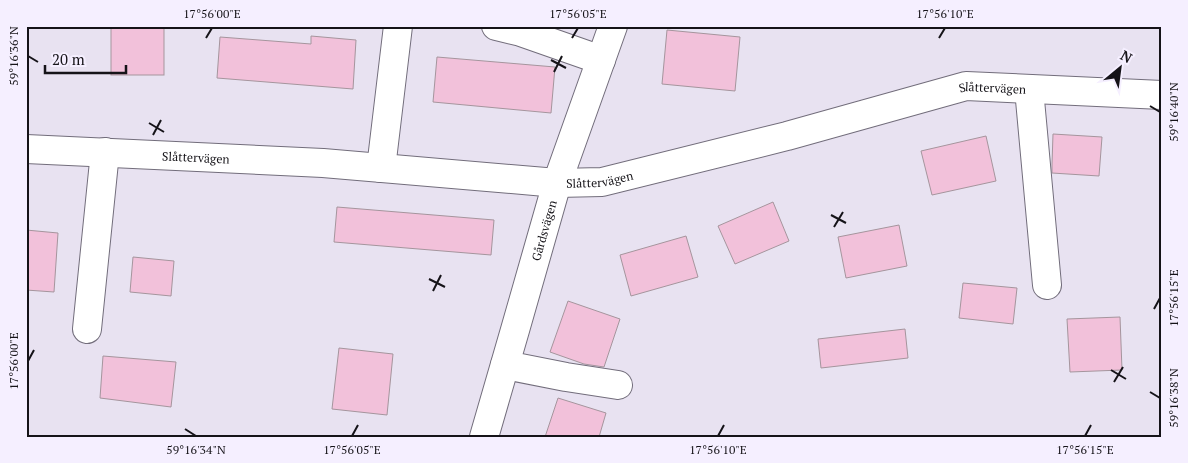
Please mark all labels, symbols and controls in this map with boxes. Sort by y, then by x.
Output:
text: 17°56'00"E [183,6,241,21]
text: 17°56'05"E [549,6,607,21]
text: 17°56'10"E [916,6,974,21]
text: 59°16'36"N [6,26,21,86]
scale bar [45,42,126,74]
north arrow [1096,42,1146,92]
text: N [1117,45,1136,67]
text: 20 m [52,49,85,69]
street label: Slåttervägen [957,78,1026,96]
text: 59°16'40"N [1166,82,1181,142]
street label: Slåttervägen [162,148,230,166]
street label: Slåttervägen [566,167,634,190]
street label: Gårdsvägen [528,198,559,262]
text: 17°56'15"E [1166,269,1181,327]
text: 17°56'00"E [6,332,21,390]
text: 59°16'38"N [1166,368,1181,428]
text: 59°16'34"N [166,442,226,457]
text: 17°56'05"E [323,442,381,457]
text: 17°56'10"E [689,442,747,457]
text: 17°56'15"E [1056,442,1114,457]

